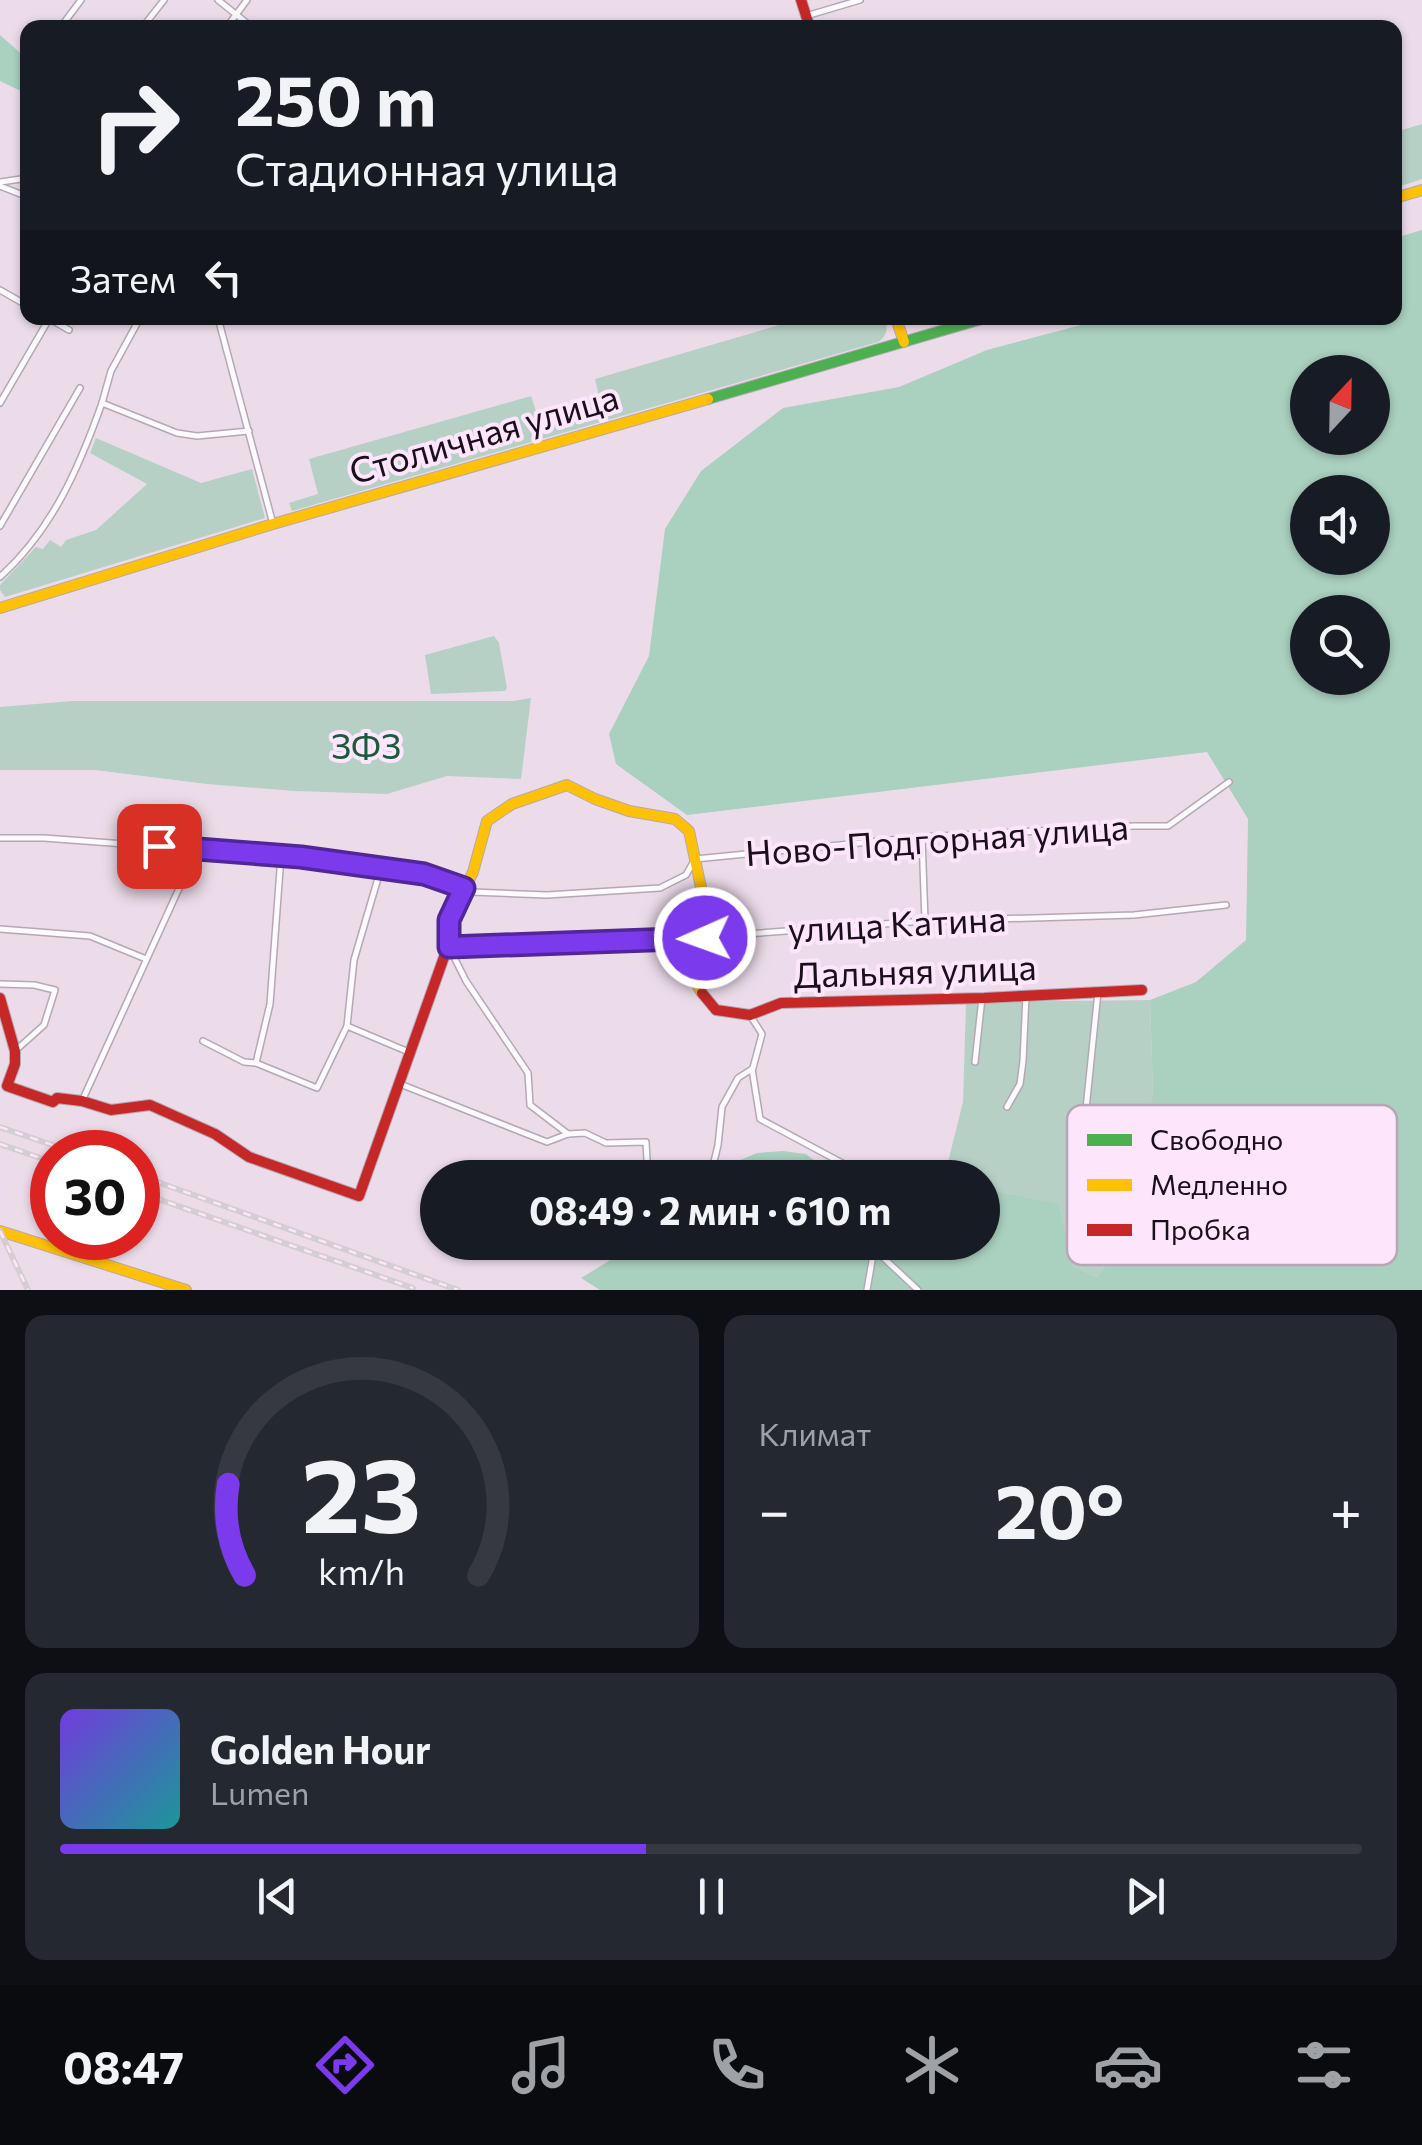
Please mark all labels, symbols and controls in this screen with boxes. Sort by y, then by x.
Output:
text: 250 m [235,55,437,140]
icon: right [70,60,200,190]
text: Стадионная улица [235,140,619,195]
icon: left [196,250,251,305]
text: Затем [70,254,176,301]
north arrow [1290,355,1390,455]
map controls [1290,355,1390,695]
street label: Столичная улица [344,374,623,492]
button: sound [1290,475,1390,575]
button: search [1290,595,1390,695]
park label: ЗФЗ [331,723,401,766]
pin [117,804,202,889]
street label: Ново-Подгорная улица [744,804,1130,873]
icon: arrive [132,819,187,874]
position arrow [653,886,757,990]
street label: улица Катина [787,895,1007,950]
street label: Дальняя улица [793,944,1037,995]
legend [1067,1105,1397,1265]
text: Свободно [1150,1122,1283,1156]
speed limit sign: 30 [30,1130,160,1260]
text: Медленно [1150,1167,1288,1201]
text: 08:49 · 2 мин · 610 m [529,1186,891,1233]
text: Пробка [1150,1212,1250,1246]
text: Климат [759,1413,871,1453]
text: 23 [302,1427,422,1554]
text: 20° [995,1463,1124,1554]
text: − [759,1475,790,1542]
text: + [1330,1475,1362,1542]
text: km/h [318,1549,405,1592]
text: Golden Hour [210,1725,431,1772]
text: Lumen [210,1772,309,1812]
icon: previous [250,1869,305,1924]
icon: pause [684,1869,739,1924]
icon: next [1118,1869,1173,1924]
icon: directions [310,2030,380,2100]
icon: music [506,2030,576,2100]
icon: phone [702,2030,772,2100]
icon: climate [897,2030,967,2100]
icon: car [1093,2030,1163,2100]
icon: filters [1289,2030,1359,2100]
text: 08:47 [63,2038,184,2093]

